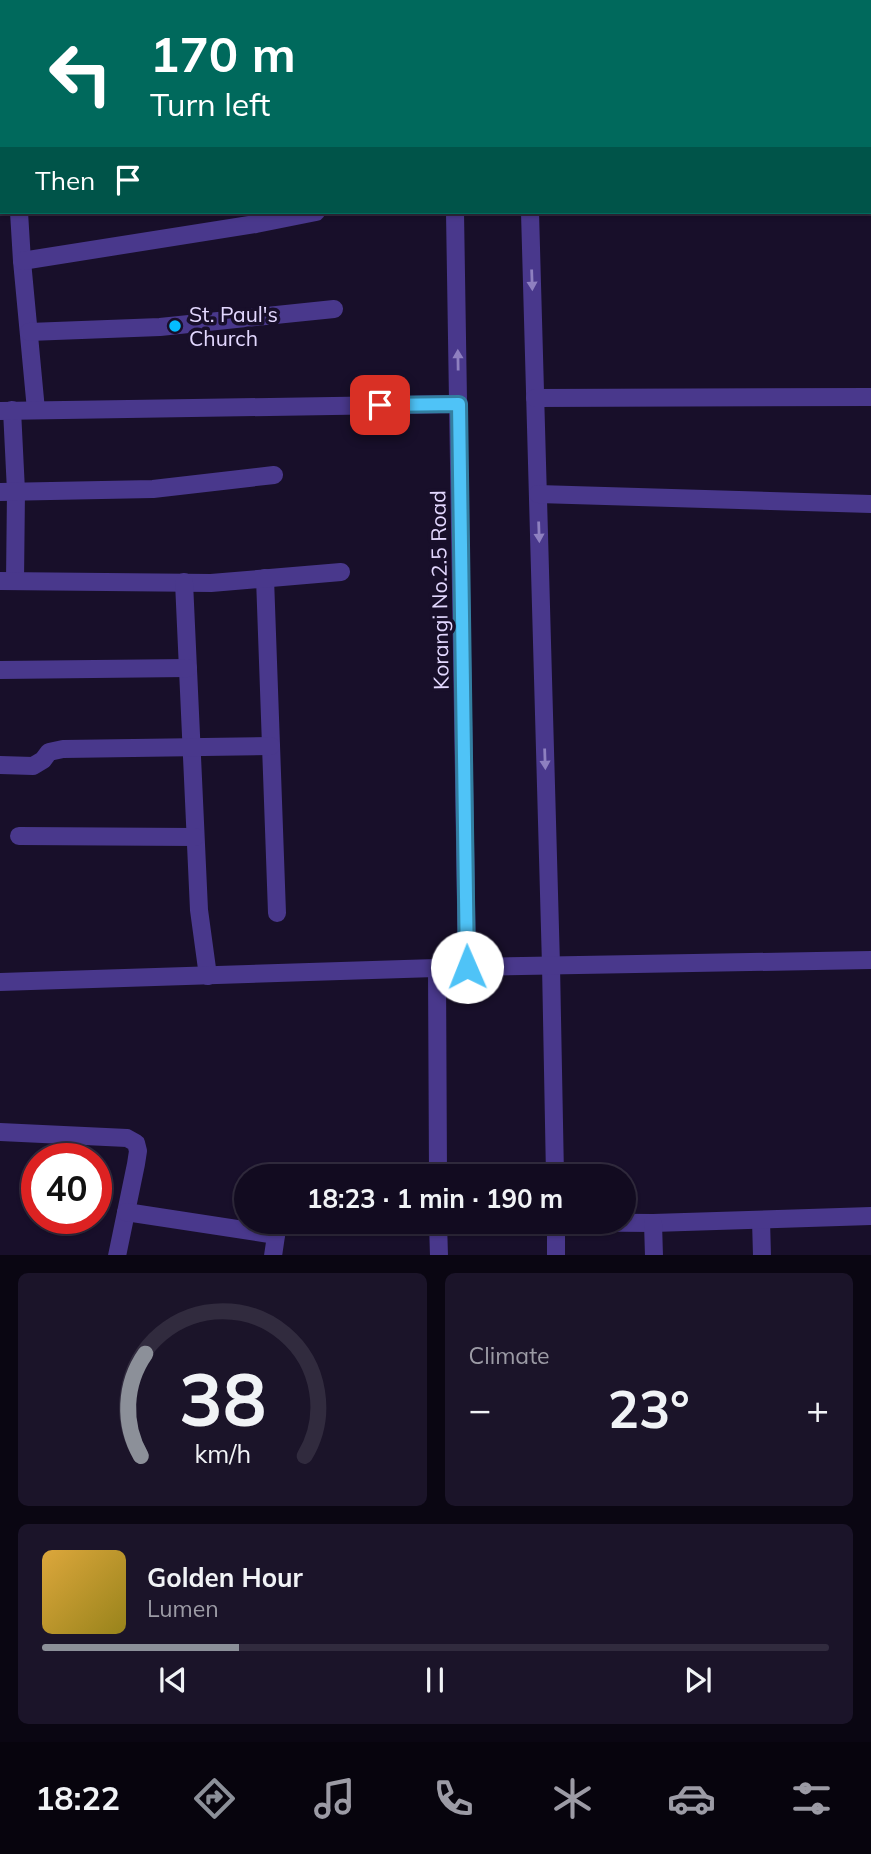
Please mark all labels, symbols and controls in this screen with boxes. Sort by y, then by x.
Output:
text: 170 m [150,23,296,84]
icon: left [35,28,126,119]
text: Turn left [150,84,270,124]
icon: arrive [109,161,147,199]
text: Then [35,164,95,197]
one-way arrow [526,269,537,291]
place label: St. Paul's Church [189,301,278,351]
marker: St. Paul's Church [167,318,183,334]
one-way arrow [453,349,464,371]
pin [350,375,410,435]
icon: arrive [361,386,399,424]
street label: Korangi No.2.5 Road [424,490,454,690]
one-way arrow [533,521,544,543]
one-way arrow [540,749,551,771]
position arrow [430,930,504,1004]
speed limit sign: 40 [21,1143,112,1234]
text: 18:23 · 1 min · 190 m [307,1182,563,1215]
text: Climate [469,1341,550,1370]
text: 38 [179,1353,266,1444]
text: 23° [608,1376,690,1441]
text: − [469,1385,491,1433]
text: + [806,1385,829,1433]
text: km/h [194,1437,251,1468]
text: Golden Hour [147,1561,303,1594]
text: Lumen [147,1594,219,1623]
icon: previous [154,1661,192,1699]
icon: pause [416,1661,454,1699]
icon: next [679,1661,717,1699]
icon: directions [190,1774,239,1823]
icon: music [310,1774,359,1823]
icon: phone [429,1774,478,1823]
icon: climate [548,1774,597,1823]
icon: car [667,1774,716,1823]
icon: filters [787,1774,836,1823]
text: 18:22 [35,1778,120,1818]

